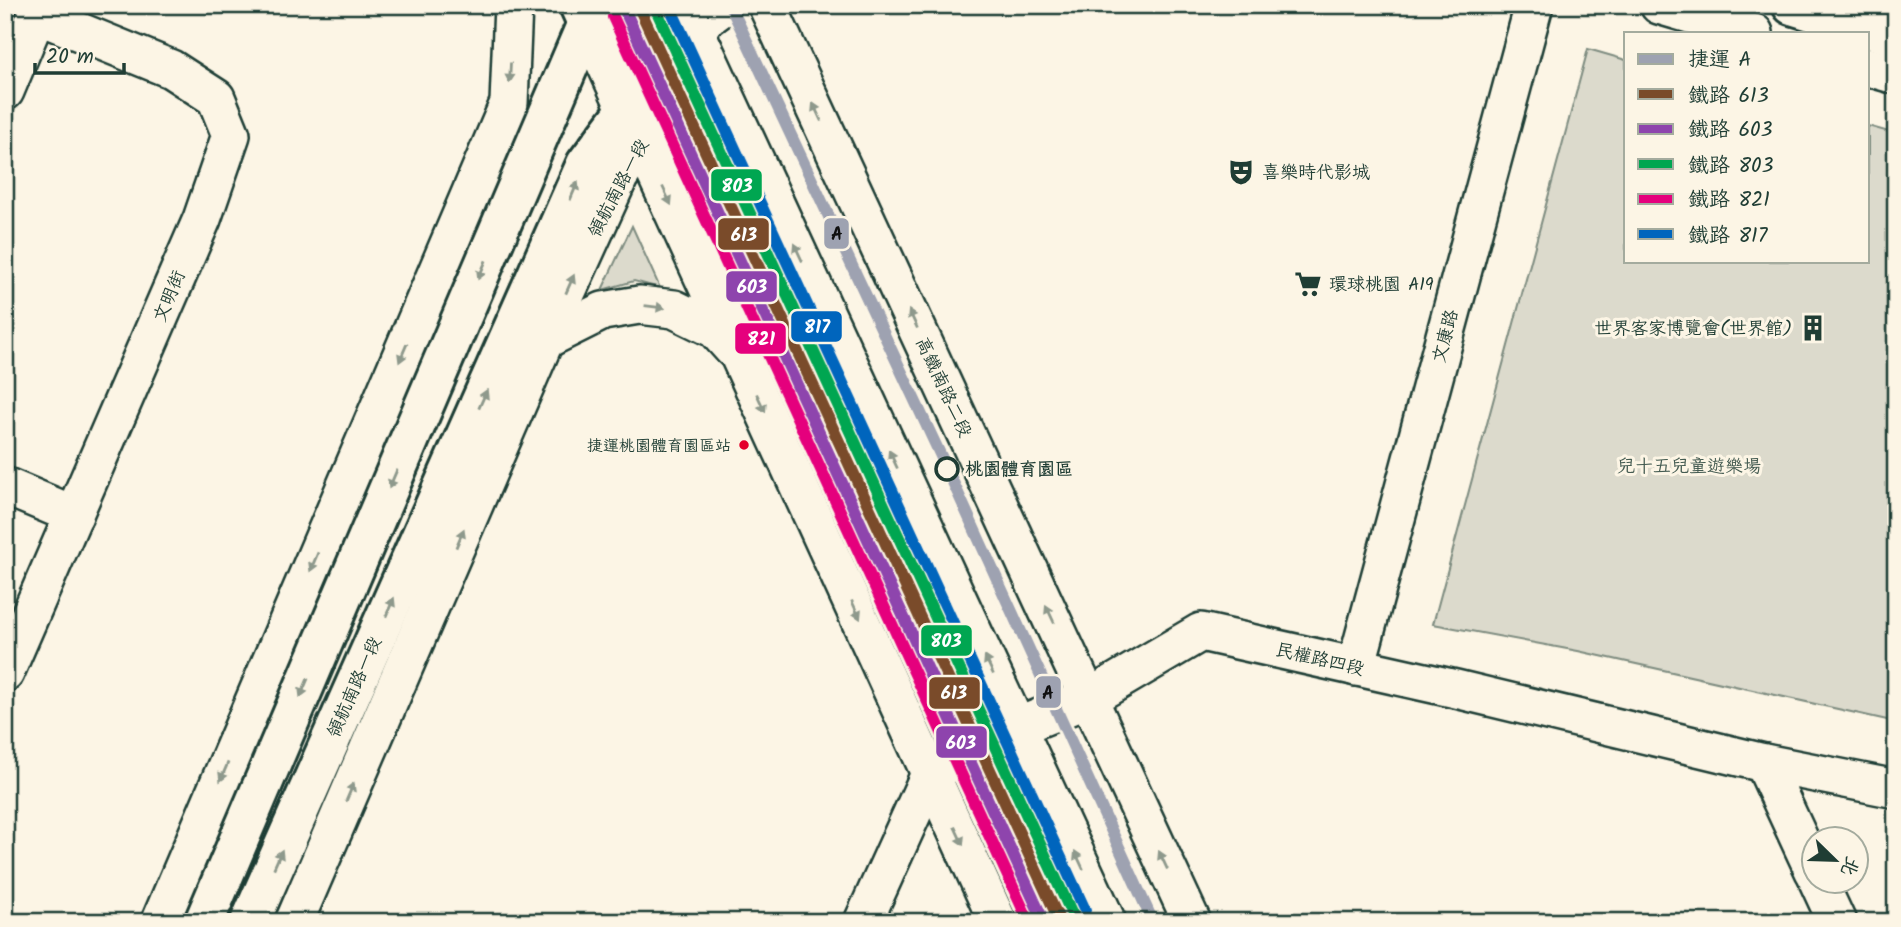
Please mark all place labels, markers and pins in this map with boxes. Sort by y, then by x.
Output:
theatre icon: 喜樂時代影城 [1226,157,1256,187]
place label: 喜樂時代影城 [1262,159,1370,188]
supermarket icon: 環球桃園 A19 [1293,269,1323,299]
place label: 環球桃園 A19 [1329,271,1434,300]
building icon: 世界客家博覽會(世界館) [1798,313,1828,343]
place label: 世界客家博覽會(世界館) [1594,315,1792,344]
place label: 捷運桃園體育園區站 [587,434,731,459]
marker: 捷運桃園體育園區站 [737,438,751,452]
place label: 桃園體育園區 [965,456,1073,485]
marker: 桃園體育園區 [935,457,959,481]

